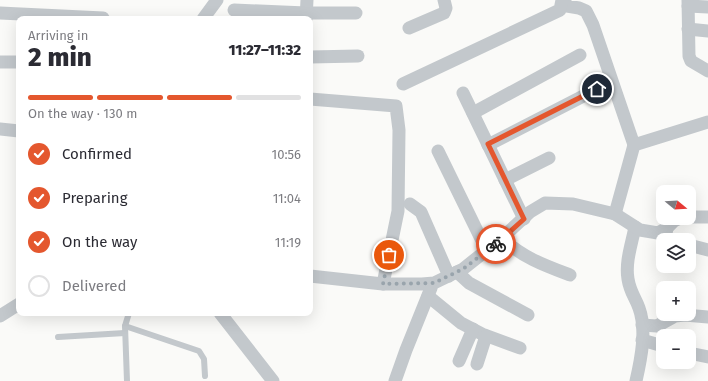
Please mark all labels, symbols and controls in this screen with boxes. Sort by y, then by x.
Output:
text: Arriving in [28,28,88,43]
text: 11:27–11:32 [229,41,301,59]
text: 2 min [28,42,92,73]
pin [580,72,614,106]
icon: home [586,78,608,100]
text: On the way · 130 m [28,106,137,121]
icon: check [28,143,50,165]
text: Confirmed [62,145,132,163]
text: 10:56 [272,147,301,162]
north arrow [656,185,696,225]
map controls [656,185,696,369]
icon: check [28,187,50,209]
text: Preparing [62,189,127,207]
text: 11:04 [273,191,301,206]
courier [476,224,516,264]
icon: check [28,231,50,253]
text: On the way [62,233,137,251]
icon: bike [485,233,507,255]
button: layers [656,233,696,273]
text: 11:19 [275,235,301,250]
pin [372,238,406,272]
icon: bag [378,244,400,266]
text: Delivered [62,277,126,295]
button: + [656,281,696,321]
button: − [656,329,696,369]

